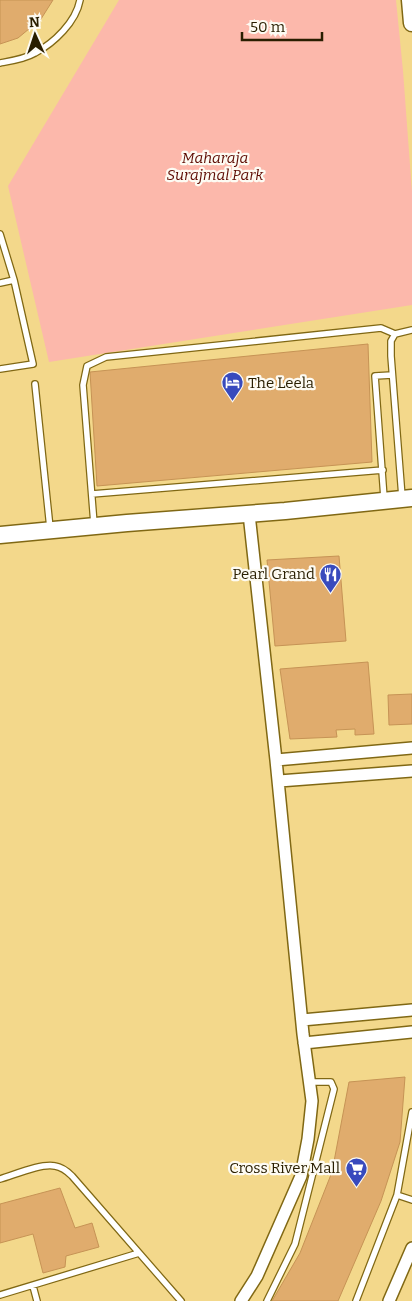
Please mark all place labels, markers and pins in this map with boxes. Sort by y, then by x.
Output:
hotel icon: The Leela [220,371,244,402]
place label: The Leela [248,374,314,392]
restaurant icon: Pearl Grand [319,562,343,593]
place label: Pearl Grand [232,565,315,583]
supermarket icon: Cross River Mall [344,1156,368,1187]
place label: Cross River Mall [229,1159,340,1177]

